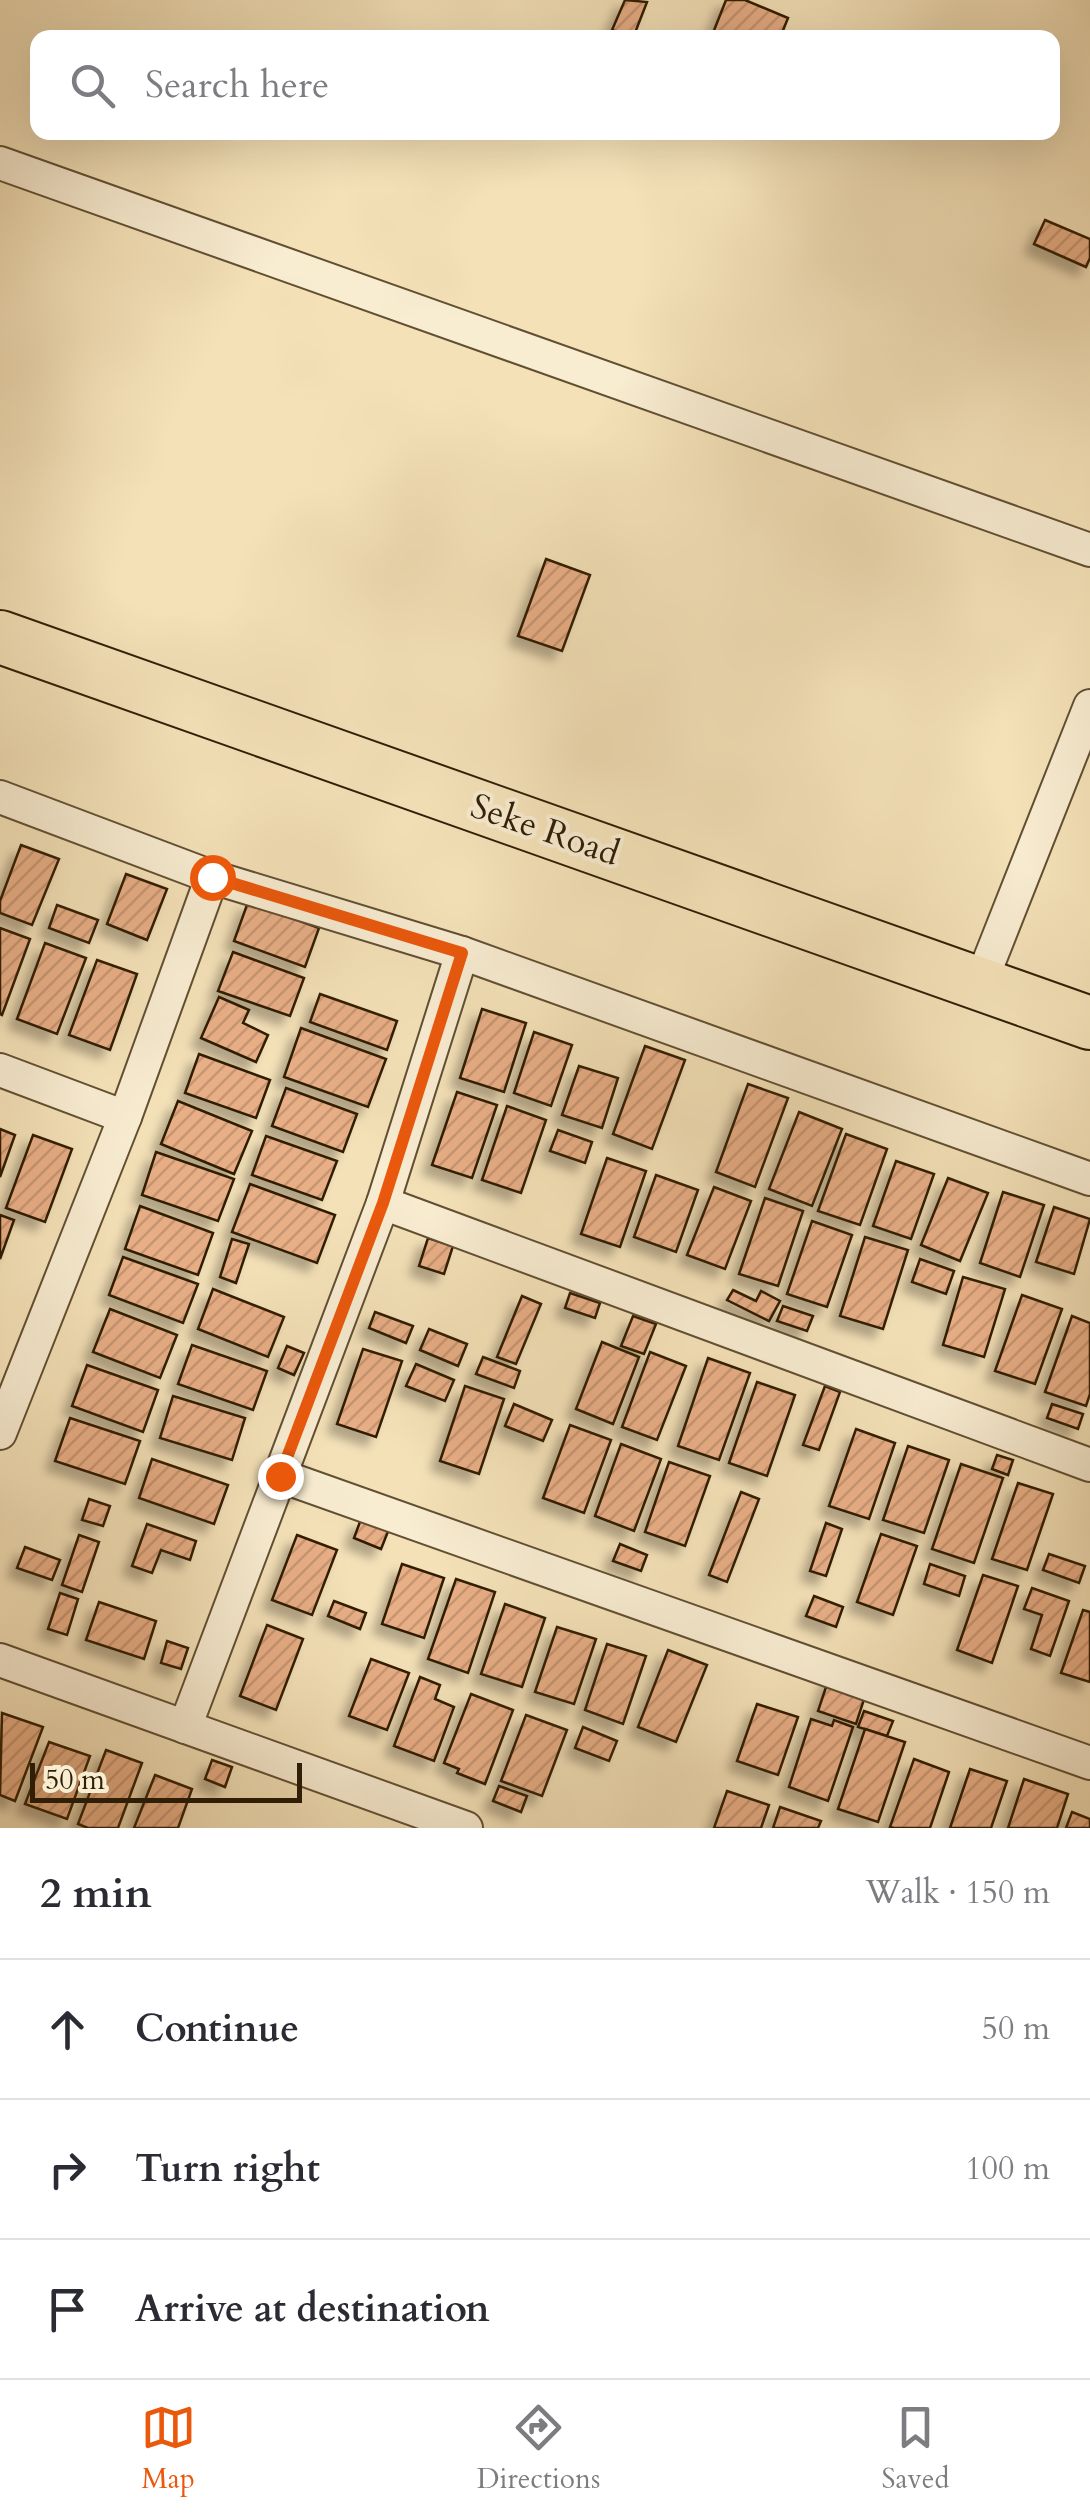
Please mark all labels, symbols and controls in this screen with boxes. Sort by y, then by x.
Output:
search box [30,30,1060,140]
icon: search [65,58,120,113]
text: Search here [145,59,329,111]
street label: Seke Road [464,782,626,878]
route start [190,855,236,901]
route end [258,1454,304,1500]
scale bar [30,1758,302,1802]
text: 50 m [45,1761,105,1799]
text: 2 min [40,1865,152,1922]
text: Walk · 150 m [865,1871,1050,1915]
icon: ahead [40,2002,95,2057]
text: Continue [135,2003,299,2055]
text: 50 m [982,2007,1050,2051]
icon: right [40,2142,95,2197]
text: Turn right [135,2143,320,2195]
text: 100 m [965,2147,1050,2191]
icon: arrive [40,2282,95,2337]
text: Arrive at destination [135,2283,490,2335]
tab: Map [141,2400,196,2498]
tab: Directions [477,2400,600,2498]
tab: Saved [881,2400,949,2498]

